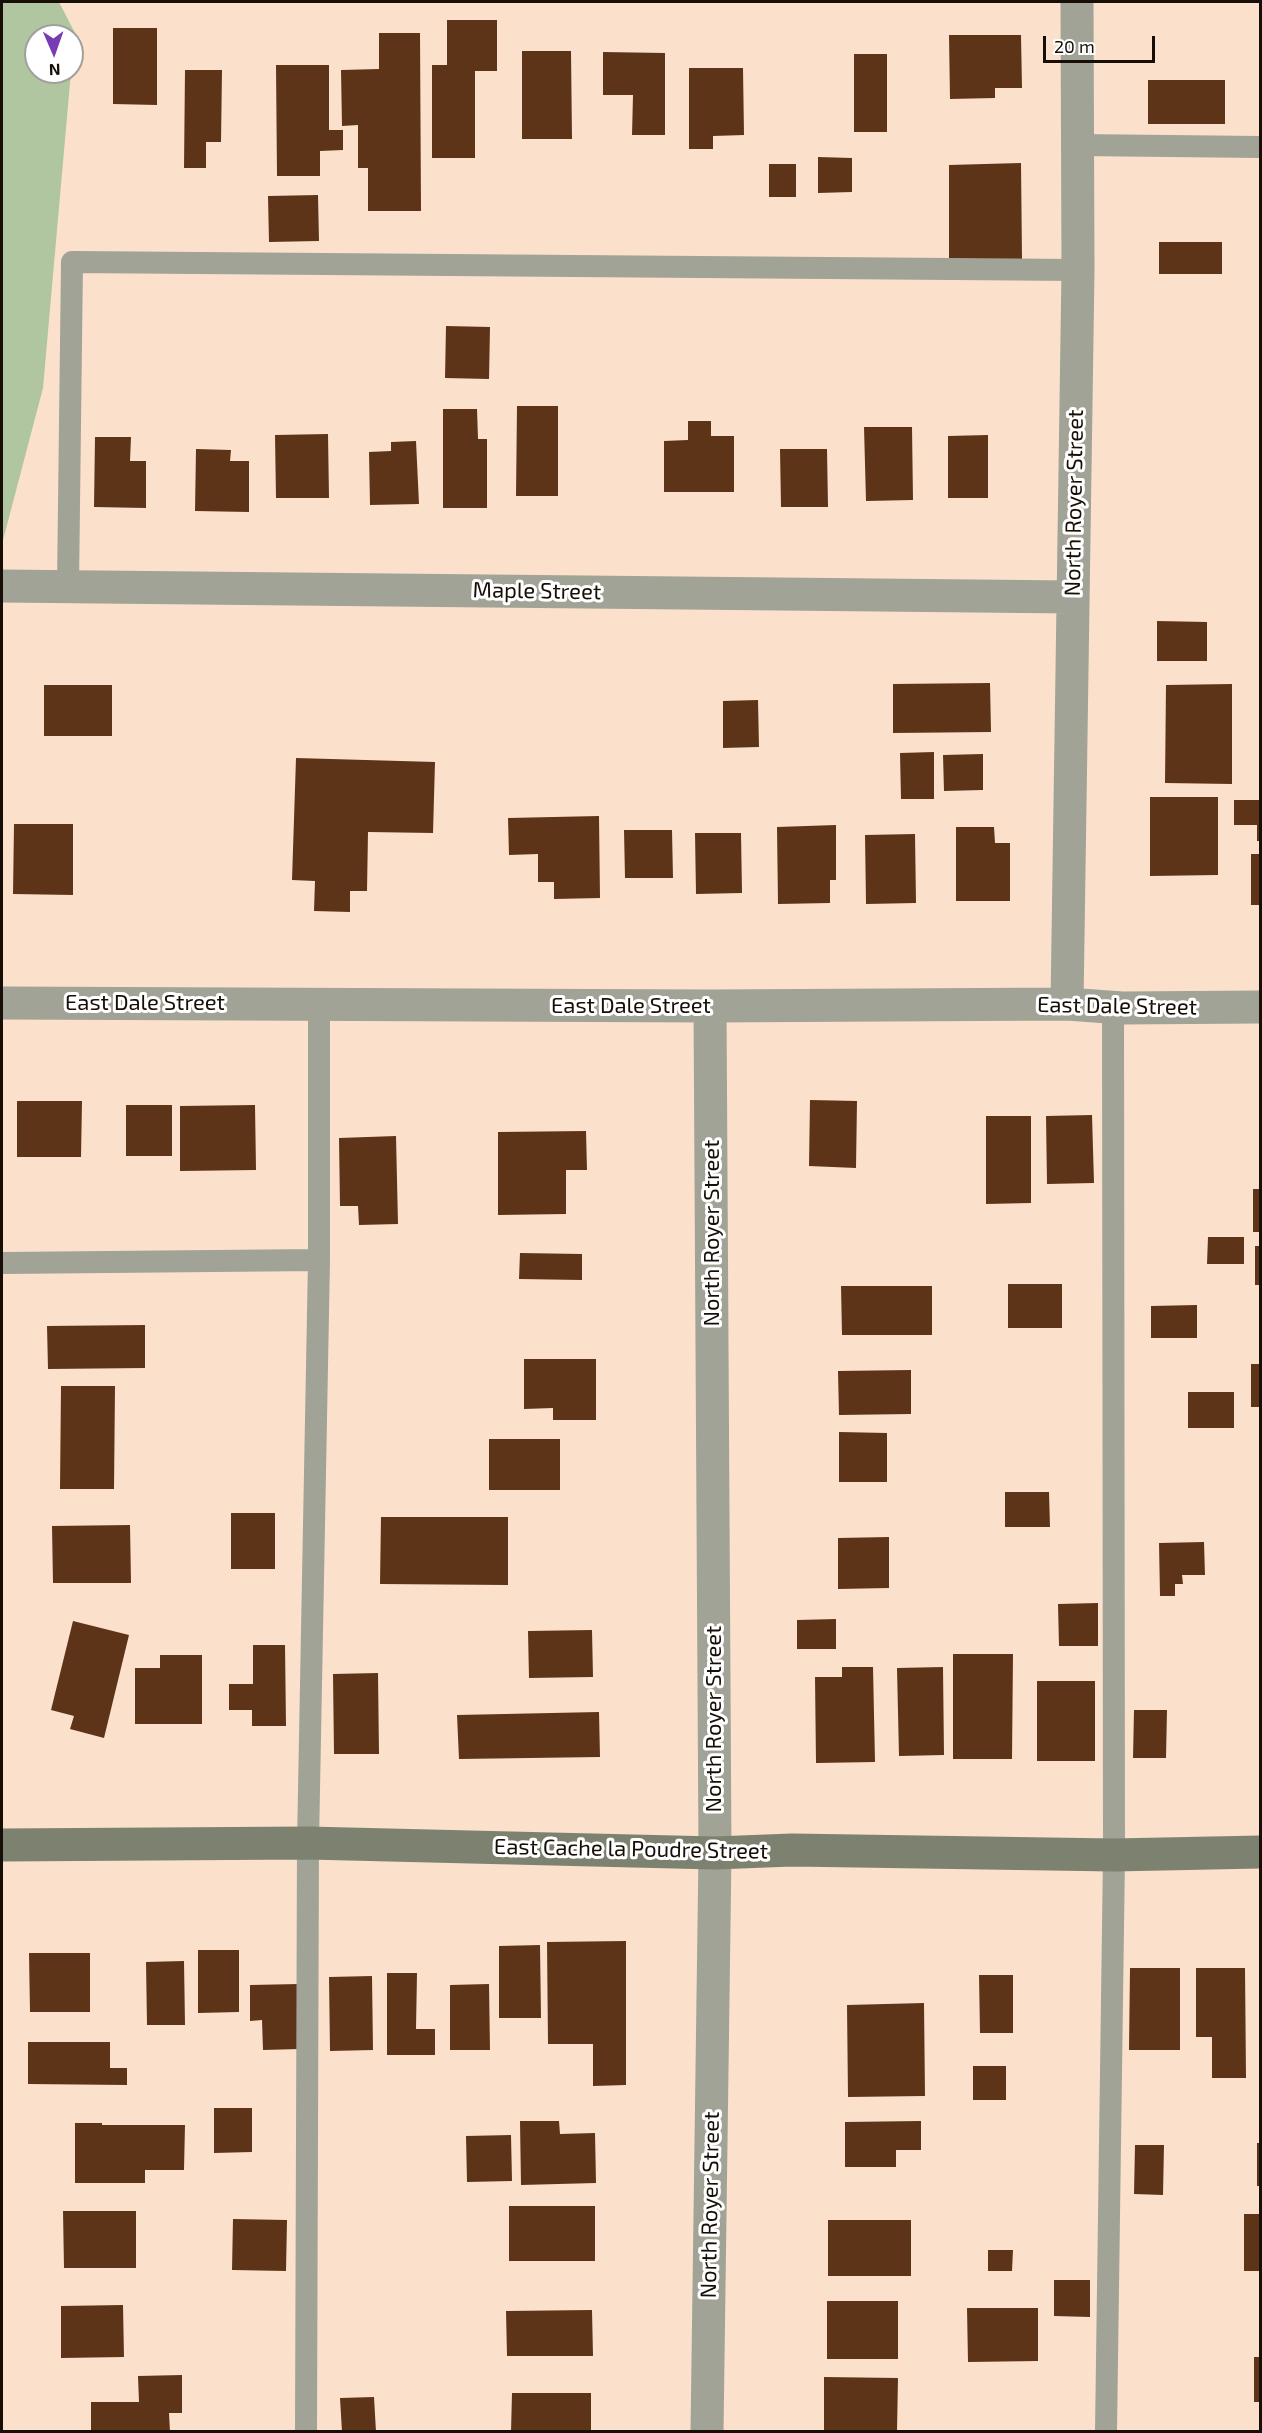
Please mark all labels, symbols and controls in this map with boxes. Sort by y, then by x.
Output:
north arrow [24,24,84,84]
scale bar [1046,24,1158,62]
text: 20 m [1054,35,1095,57]
text: N [48,61,61,80]
street label: North Royer Street [1059,409,1089,597]
street label: Maple Street [473,577,601,605]
street label: East Dale Street [65,990,225,1016]
street label: East Dale Street [1037,991,1197,1021]
street label: East Dale Street [551,993,711,1019]
street label: North Royer Street [699,1140,725,1326]
street label: North Royer Street [701,1626,727,1812]
street label: East Cache la Poudre Street [494,1833,768,1865]
street label: North Royer Street [695,2111,725,2299]

